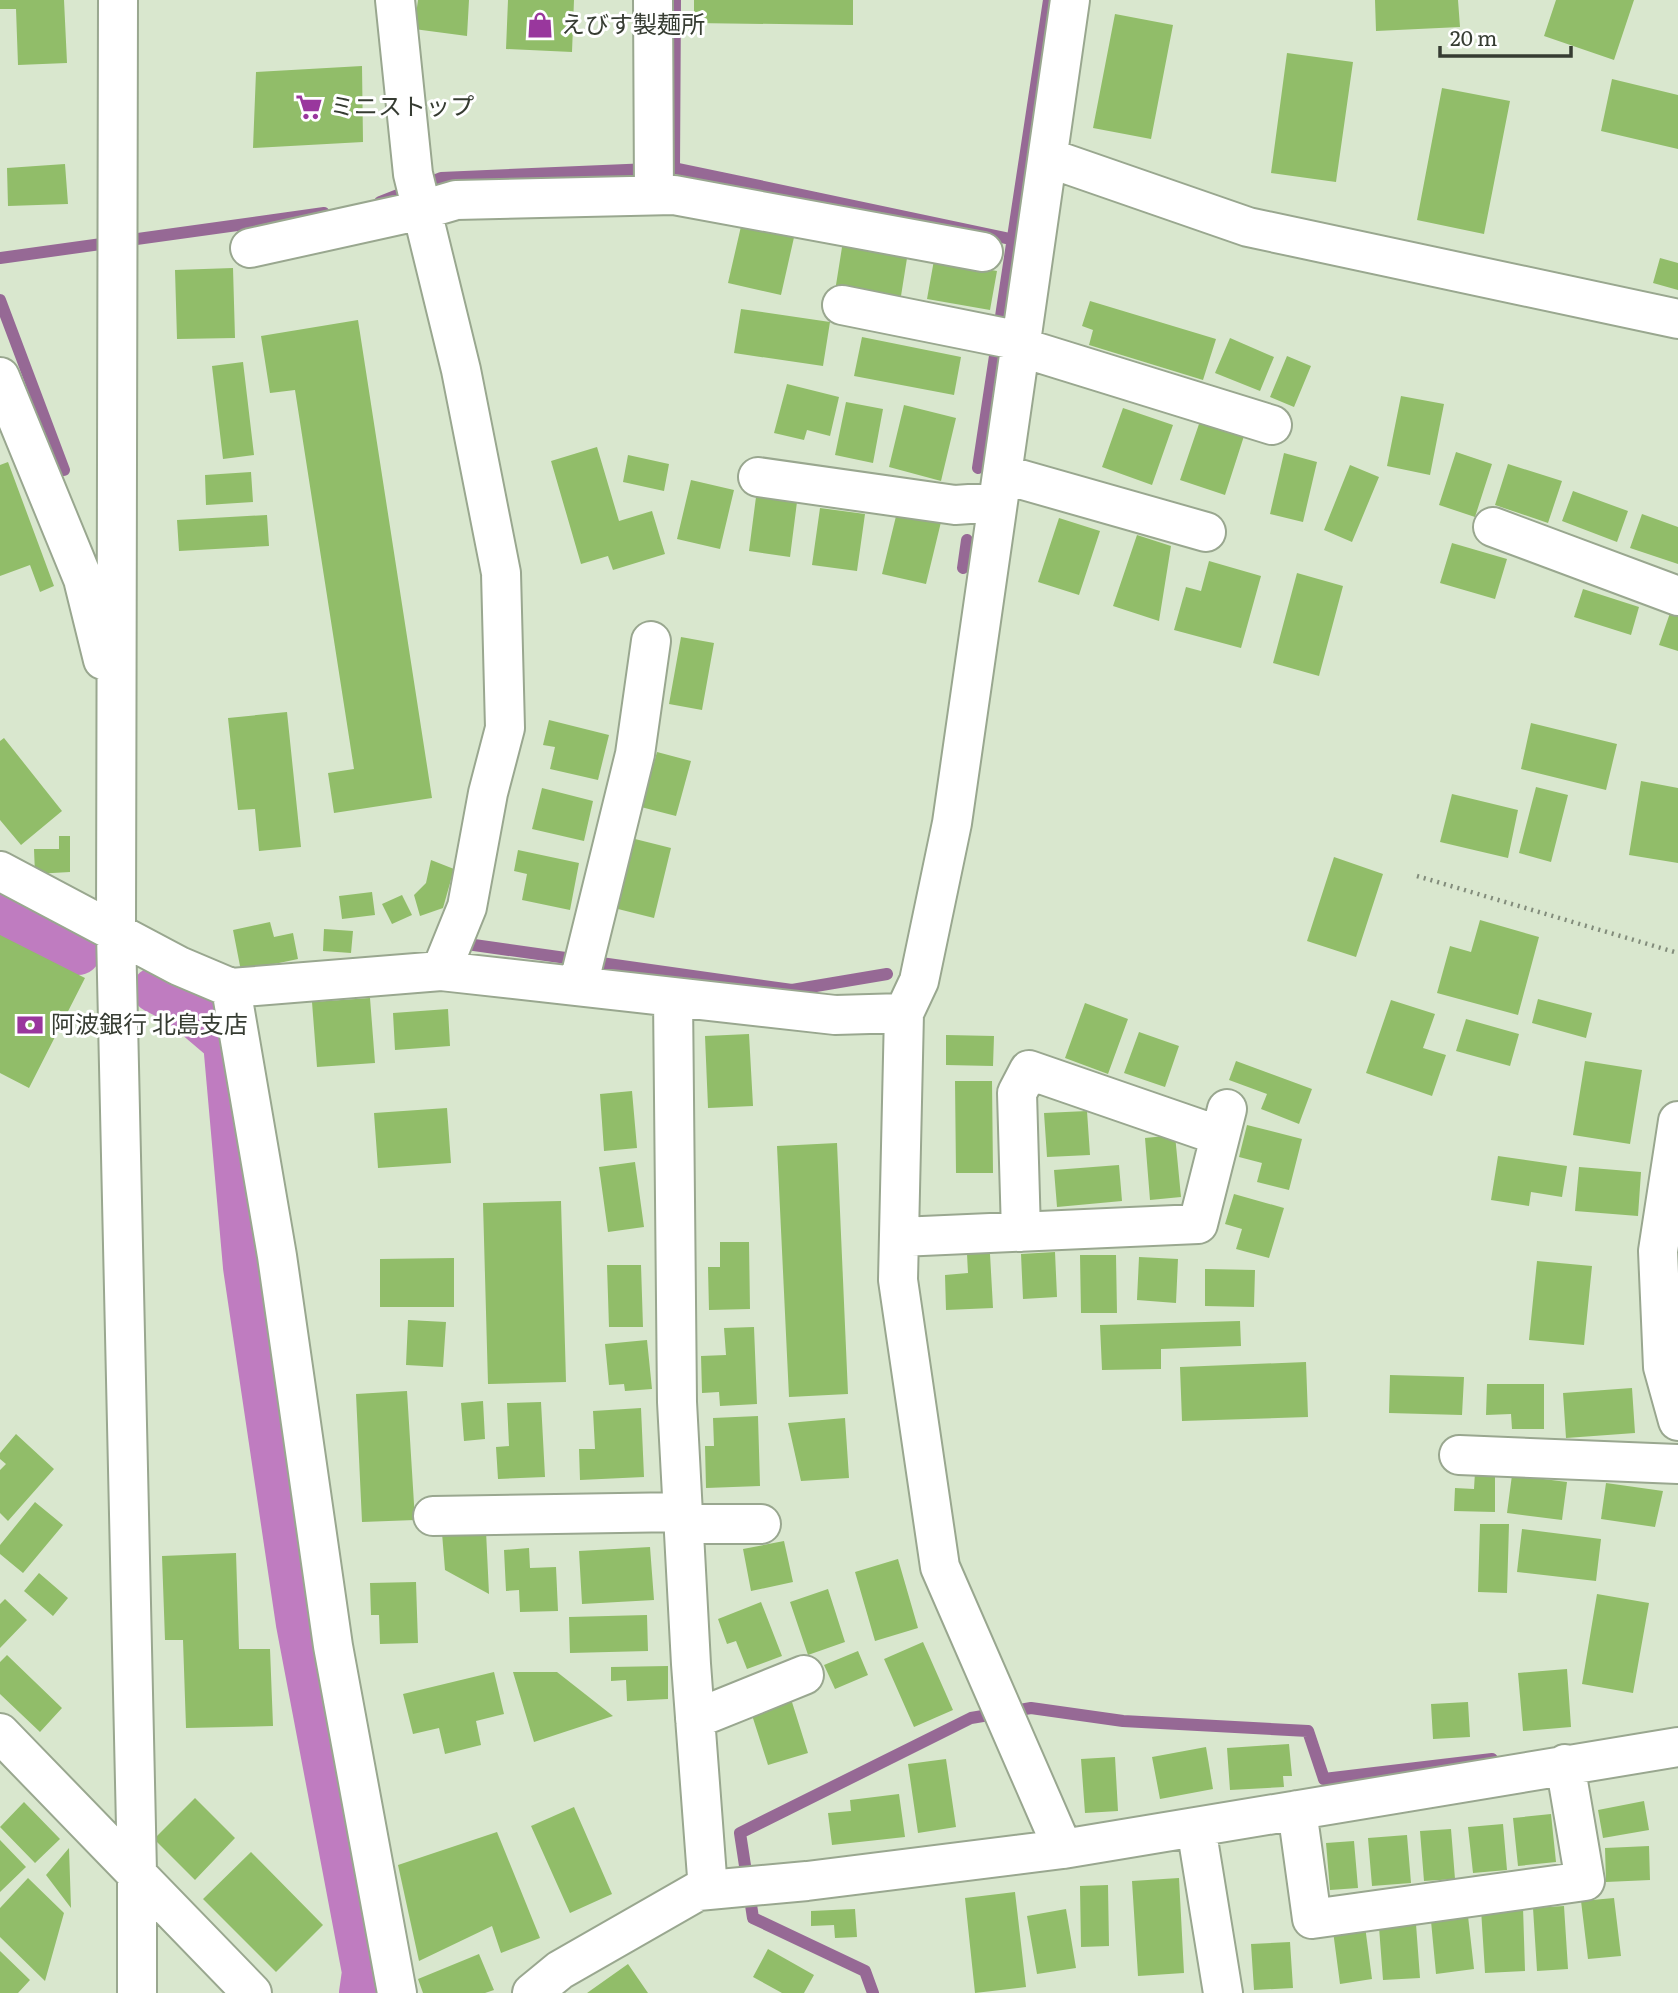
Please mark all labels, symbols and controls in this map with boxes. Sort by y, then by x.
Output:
place label: えびす製麺所 [561,5,705,40]
shop icon: えびす製麺所 [525,10,555,40]
scale bar [1440,14,1571,58]
text: 20 m [1450,21,1497,52]
place label: ミニストップ [330,87,474,122]
supermarket icon: ミニストップ [294,92,324,122]
place label: 阿波銀行 北島支店 [51,1005,248,1040]
bank icon: 阿波銀行 北島支店 [15,1010,45,1040]

